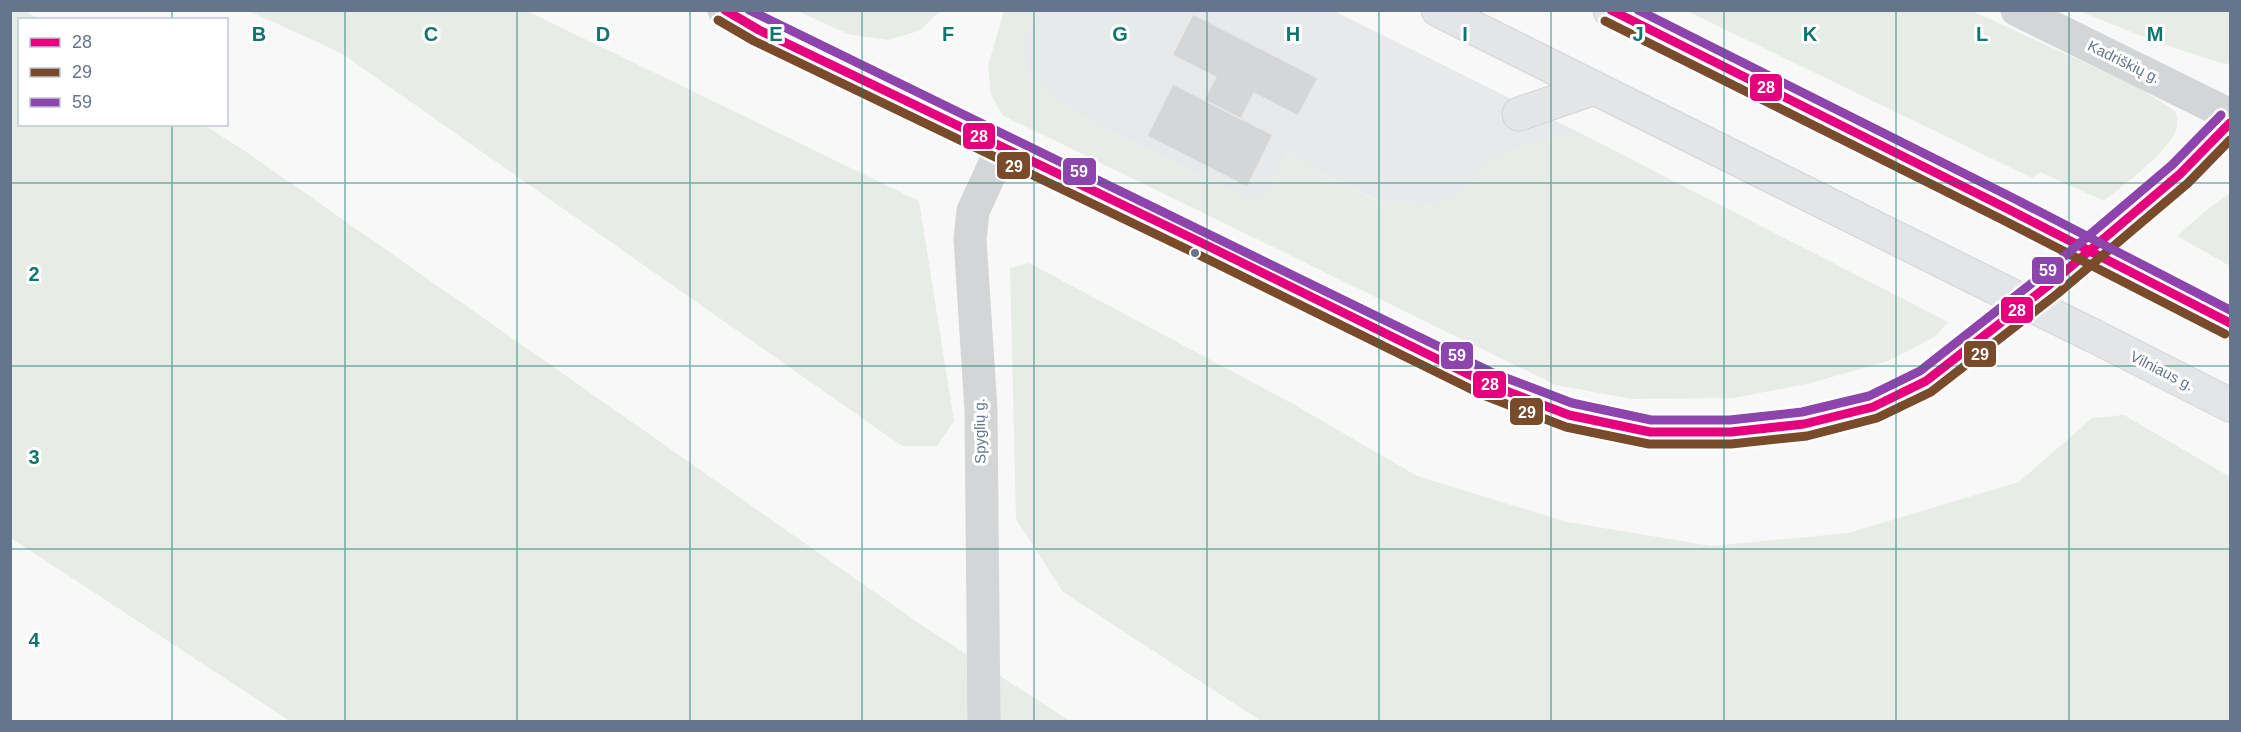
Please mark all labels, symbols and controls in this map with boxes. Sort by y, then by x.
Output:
legend [18,18,228,126]
text: B [252,23,266,45]
text: C [424,23,438,45]
text: D [596,23,610,45]
text: E [769,23,783,45]
text: F [942,23,954,45]
text: G [1112,23,1128,45]
text: H [1286,23,1300,45]
text: I [1462,23,1468,45]
text: J [1632,23,1644,45]
text: K [1803,23,1818,45]
text: L [1976,23,1988,45]
text: M [2147,23,2163,45]
text: 28 [72,32,92,52]
street label: Kadriškių g. [2085,37,2163,86]
text: 29 [72,62,92,82]
line badge: 28 [1749,73,1783,102]
text: 28 [1757,79,1775,96]
text: 59 [72,92,92,112]
line badge: 28 [962,122,996,150]
text: 28 [970,128,988,145]
line badge: 29 [996,151,1031,180]
line badge: 59 [1062,157,1097,186]
text: 29 [1005,158,1023,175]
text: 59 [1070,163,1088,180]
unlabelled marker [1189,247,1201,259]
line badge: 59 [2031,256,2065,285]
text: 59 [2039,262,2057,279]
text: 2 [28,263,40,285]
line badge: 28 [2000,296,2034,324]
text: 28 [2008,302,2026,319]
line badge: 29 [1963,340,1997,368]
line badge: 59 [1440,341,1474,370]
text: 29 [1971,346,1989,363]
text: 59 [1448,347,1466,364]
street label: Vilniaus g. [2128,347,2197,394]
line badge: 28 [1472,370,1507,399]
text: 28 [1481,376,1499,393]
line badge: 29 [1509,397,1544,426]
street label: Spyglių g. [970,398,989,464]
text: 29 [1518,404,1536,421]
text: 3 [28,446,40,468]
text: 4 [28,629,40,651]

